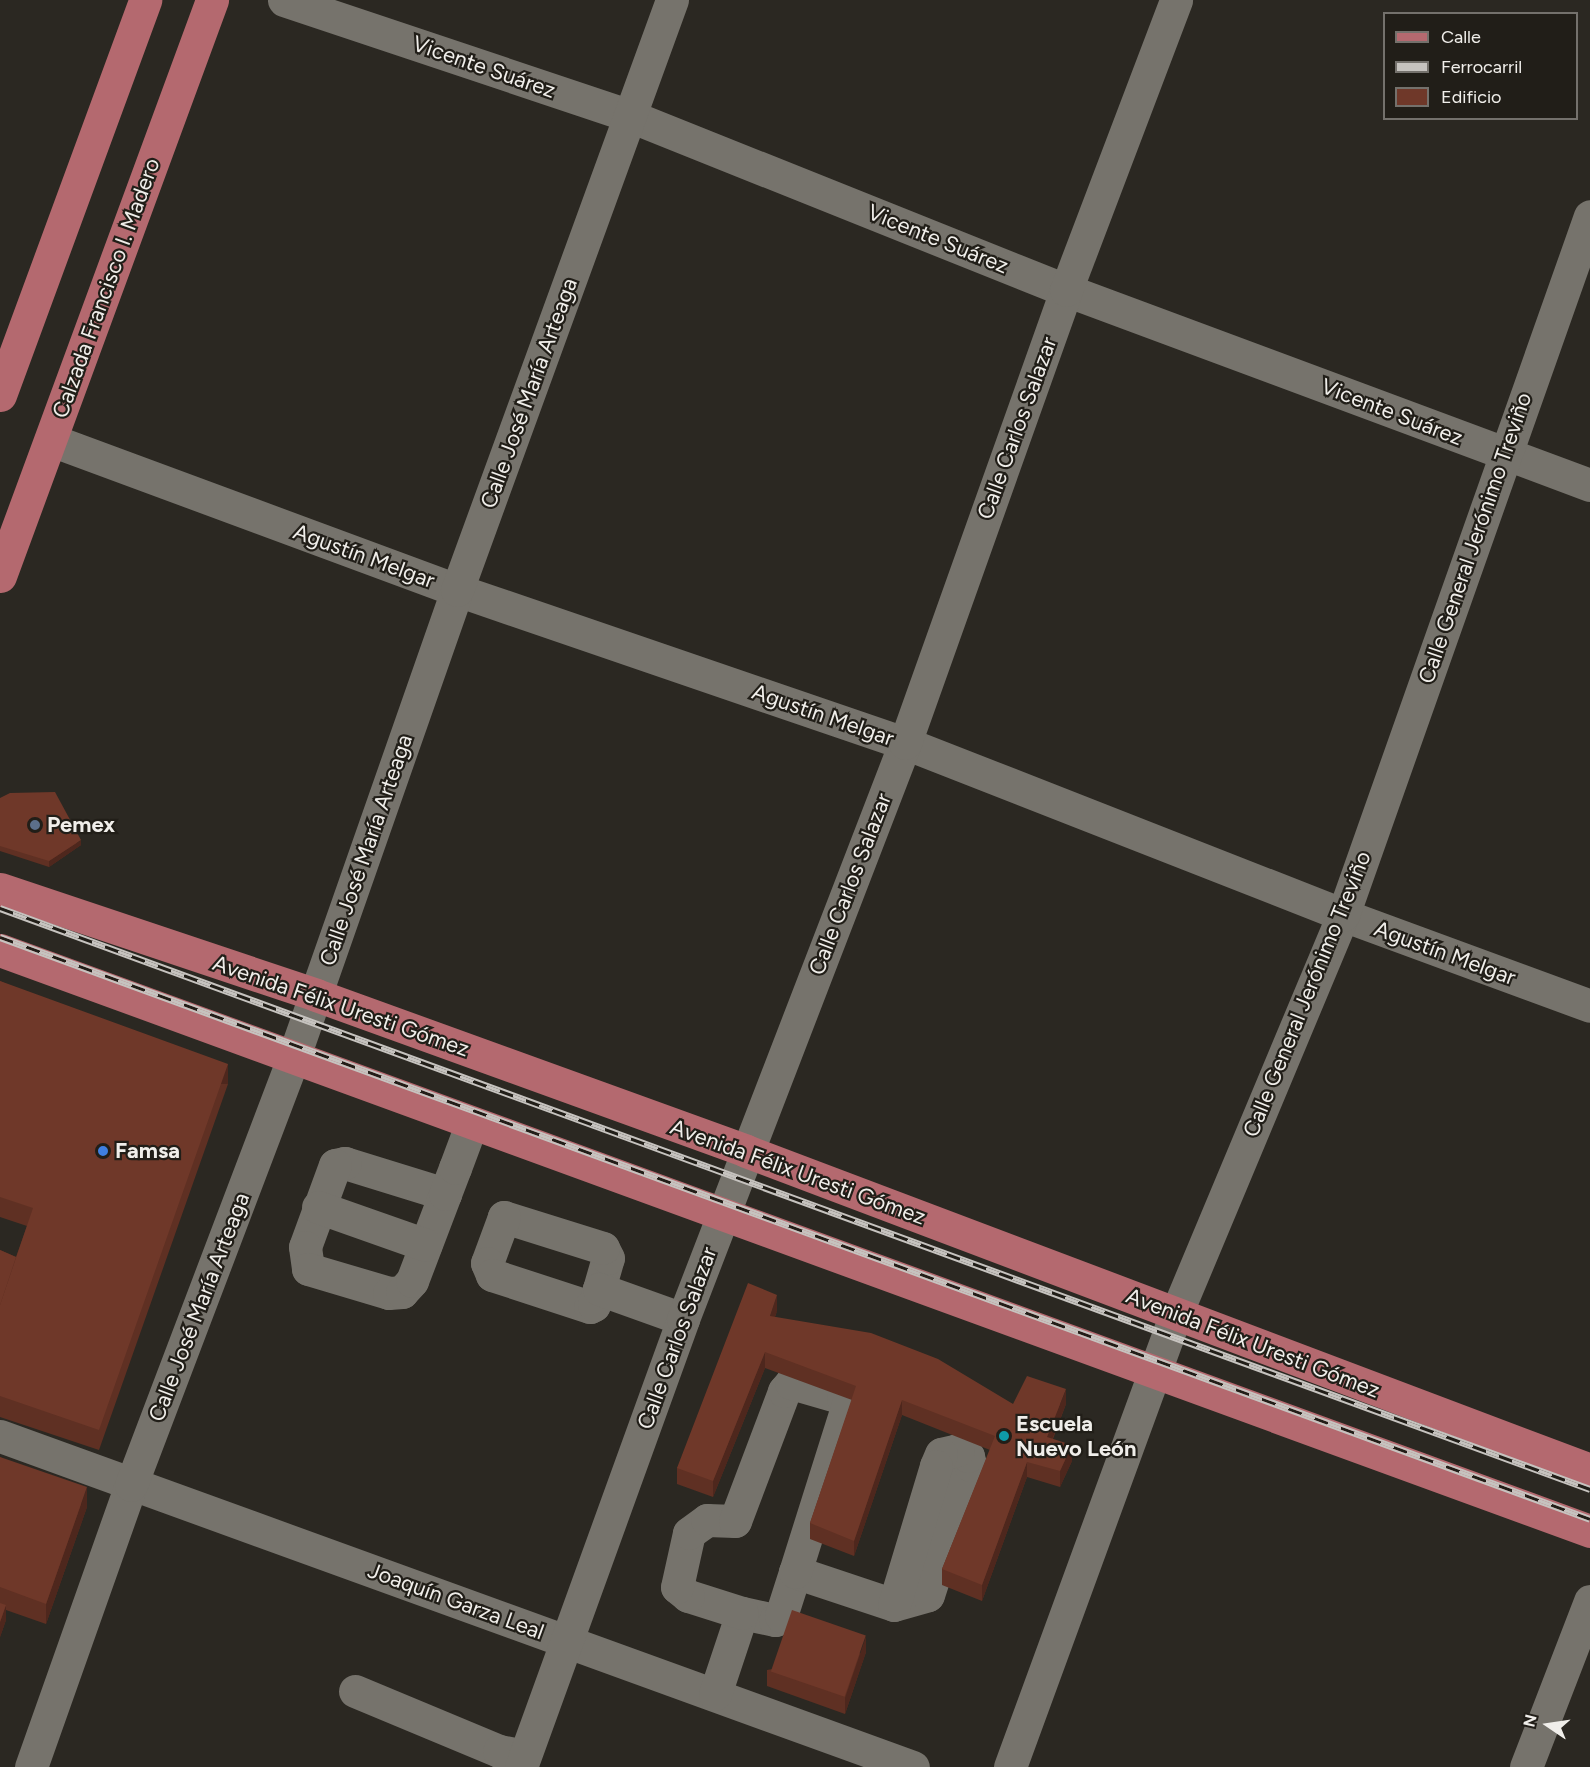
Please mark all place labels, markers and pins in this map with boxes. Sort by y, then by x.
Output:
place label: Pemex [47,812,115,838]
marker: Pemex [28,818,42,832]
place label: Famsa [115,1138,180,1164]
marker: Famsa [96,1144,110,1158]
place label: Escuela Nuevo León [1016,1410,1136,1462]
marker: Escuela Nuevo León [997,1429,1011,1443]

